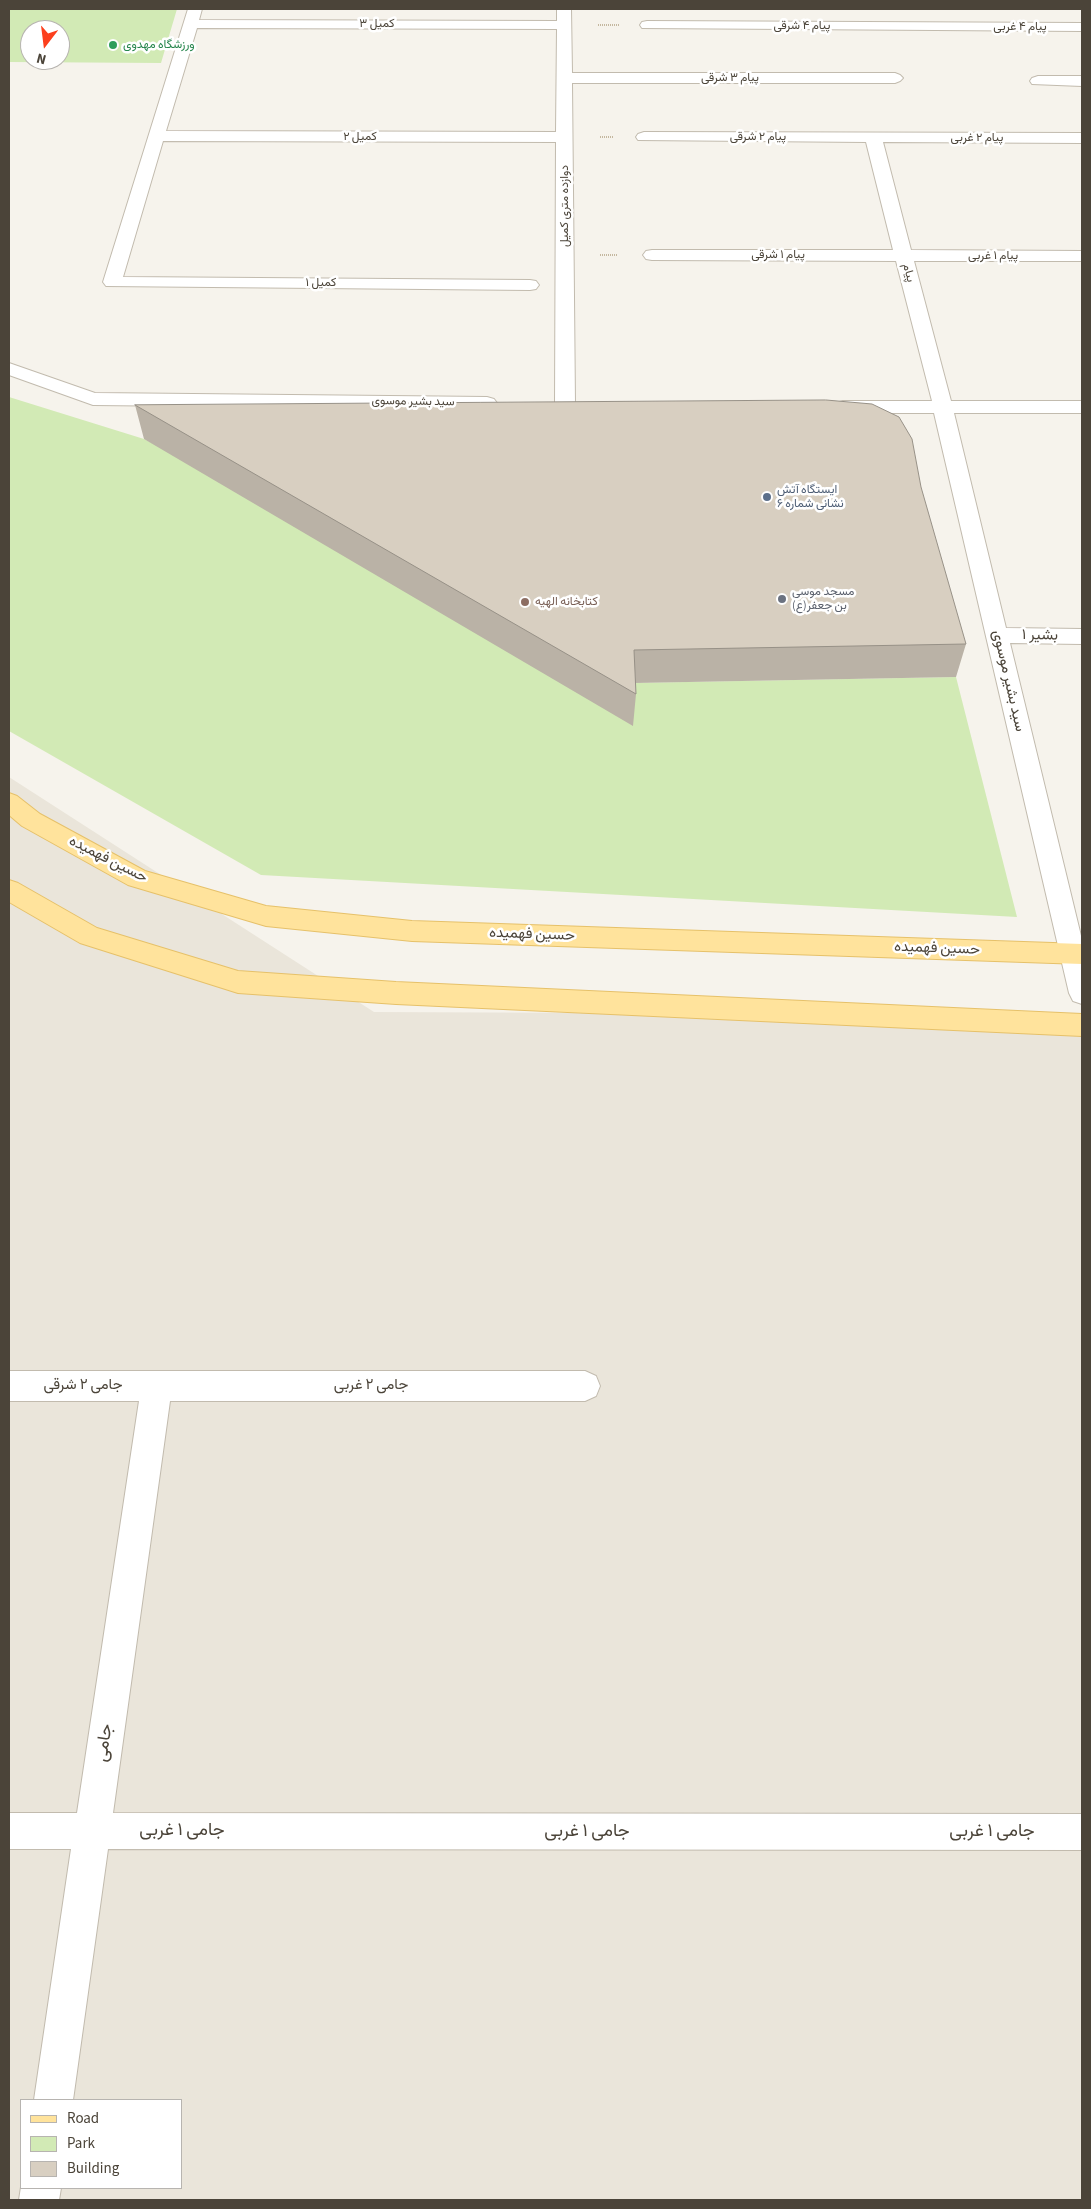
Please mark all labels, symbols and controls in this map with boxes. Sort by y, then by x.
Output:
street label: کمیل ۳ [359,17,395,31]
street label: پیام ۴ شرقی [774,19,830,33]
north arrow [20,20,70,70]
street label: پیام ۴ غربی [993,20,1047,34]
place label: ورزشگاه مهدوی [123,38,195,52]
marker: ورزشگاه مهدوی [107,39,119,51]
text: N [34,48,48,69]
street label: پیام ۳ شرقی [701,71,759,85]
street label: کمیل ۲ [343,130,377,144]
street label: پیام ۲ شرقی [730,130,786,144]
street label: پیام ۲ غربی [951,131,1003,145]
street label: دوازده متری کمیل [558,165,572,247]
street label: پیام ۱ شرقی [751,248,805,262]
street label: پیام ۱ غربی [968,249,1018,263]
street label: پیام [899,262,917,284]
street label: کمیل ۱ [306,276,336,290]
street label: سید بشیر موسوی [371,394,455,410]
place label: ایستگاه آتش نشانی شماره ۶ [777,483,844,511]
marker: ایستگاه آتش نشانی شماره ۶ [761,491,773,503]
place label: مسجد موسی بن جعفر(ع) [792,585,854,613]
marker: مسجد موسی بن جعفر(ع) [776,593,788,605]
place label: کتابخانه الهیه [535,595,598,609]
marker: کتابخانه الهیه [519,596,531,608]
street label: بشیر ۱ [1022,627,1058,645]
street label: سید بشیر موسوی [988,628,1028,734]
street label: حسین فهمیده [66,833,150,887]
street label: حسین فهمیده [489,925,575,945]
street label: حسین فهمیده [894,939,980,959]
street label: جامی ۲ شرقی [43,1377,123,1395]
street label: جامی ۲ غربی [334,1377,408,1395]
street label: جامی [92,1722,118,1764]
street label: جامی ۱ غربی [139,1820,225,1842]
street label: جامی ۱ غربی [544,1821,630,1843]
street label: جامی ۱ غربی [949,1821,1035,1843]
legend [20,2099,182,2189]
text: Road [67,2108,99,2129]
text: Park [67,2133,95,2154]
text: Building [67,2158,119,2179]

